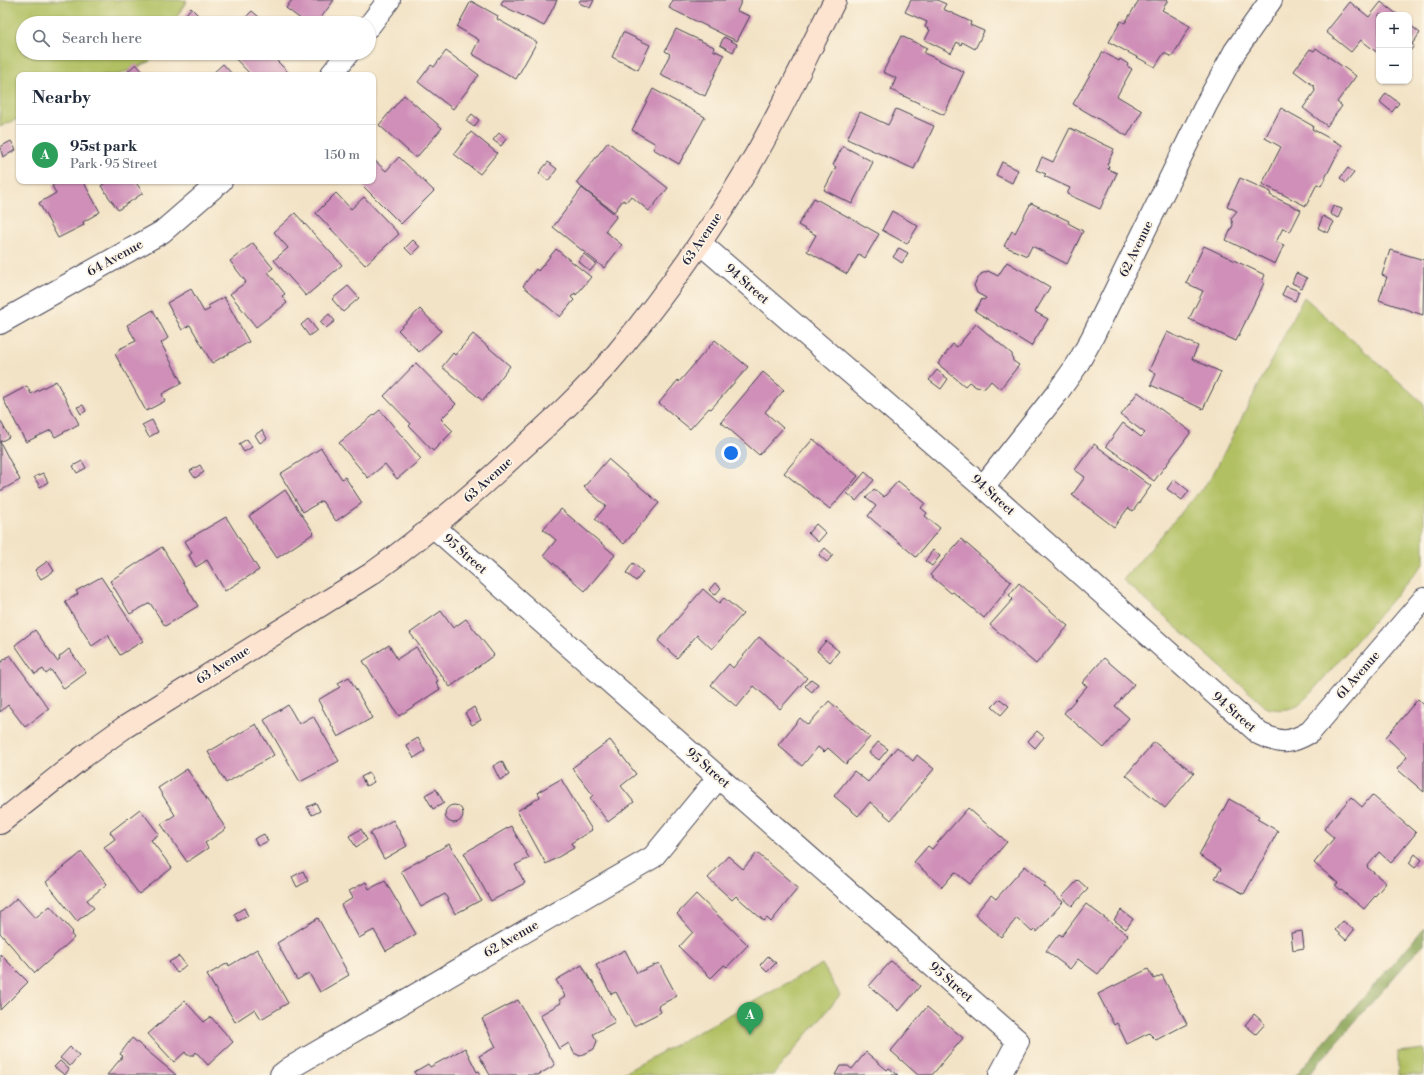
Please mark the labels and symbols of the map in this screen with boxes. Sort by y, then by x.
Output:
street label: 63 Avenue [678,209,726,269]
street label: 62 Avenue [1115,218,1157,280]
street label: 64 Avenue [84,236,146,280]
street label: 94 Street [722,260,773,308]
your location [721,443,741,463]
street label: 63 Avenue [460,454,516,506]
street label: 94 Street [968,471,1019,519]
street label: 95 Street [440,531,491,578]
street label: 63 Avenue [193,642,253,688]
street label: 61 Avenue [1333,647,1384,702]
street label: 94 Street [1209,688,1260,736]
street label: 95 Street [683,745,734,792]
street label: 62 Avenue [481,917,542,961]
street label: 95 Street [926,959,977,1006]
pin: A [737,1002,763,1035]

